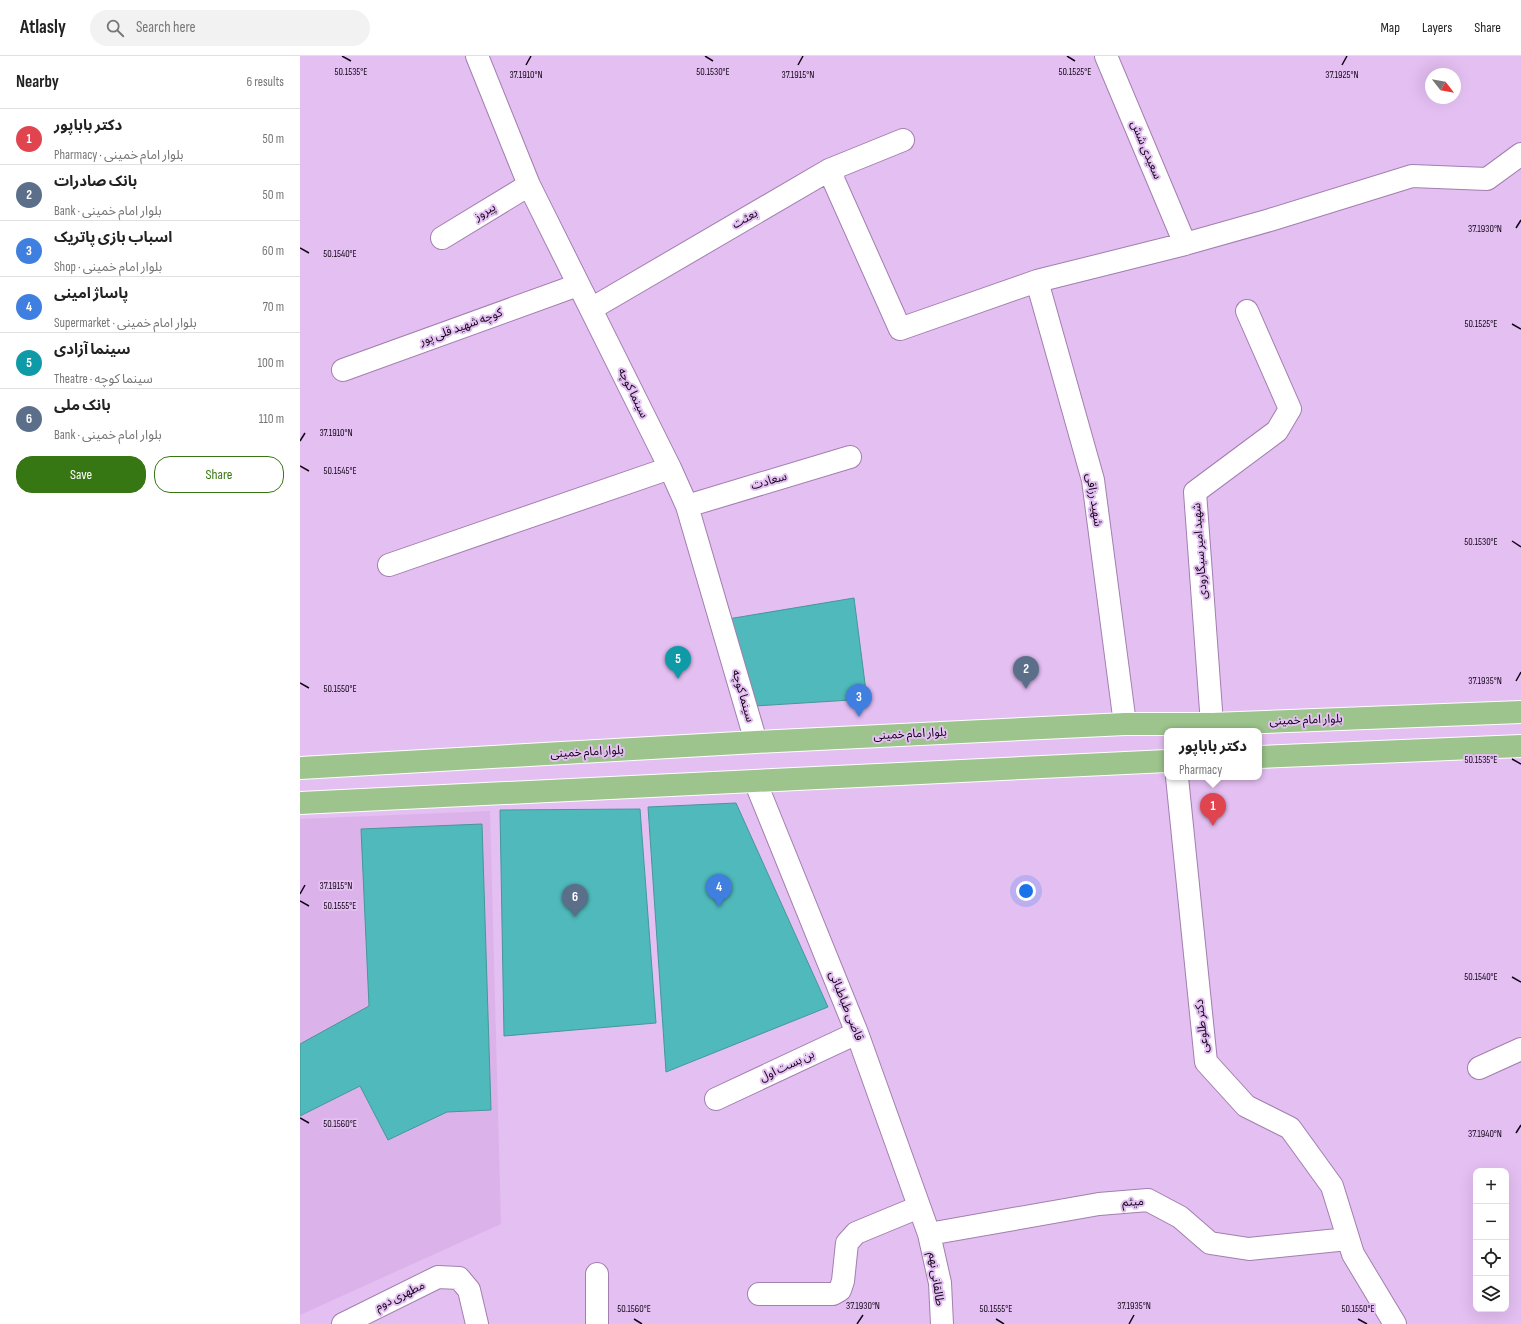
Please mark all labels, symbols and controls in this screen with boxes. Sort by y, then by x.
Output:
search box [90,10,370,46]
text: Atlasly [20,16,66,39]
icon: search [104,17,126,39]
text: Search here [136,18,196,37]
text: Map [1380,19,1400,36]
text: Layers [1422,19,1452,36]
text: Share [1474,19,1501,36]
text: 50.1535°E [335,66,367,78]
text: 50.1530°E [696,66,730,78]
text: 50.1525°E [1059,66,1091,78]
north arrow [1425,68,1461,104]
text: 37.1910°N [509,69,543,81]
text: 37.1915°N [782,69,814,81]
text: 37.1925°N [1325,69,1359,81]
text: Nearby [16,72,59,92]
text: 6 results [246,74,284,90]
text: دکتر باباپور [54,116,122,135]
street label: سعیدی شش [1127,118,1165,182]
text: 1 [26,131,32,147]
text: 50 m [263,131,284,147]
text: Pharmacy · بلوار امام خمینی [54,147,184,163]
text: بانک صادرات [54,172,137,191]
text: 2 [26,187,32,203]
text: 50 m [263,187,284,203]
street label: پیروز [471,200,499,225]
text: Bank · بلوار امام خمینی [54,203,162,219]
street label: بعثت [730,206,760,232]
text: 37.1930°N [1468,223,1502,235]
text: اسباب بازی پاتریک [54,228,172,247]
text: 3 [26,243,32,259]
text: 60 m [262,243,284,259]
text: 50.1540°E [323,248,357,260]
text: Shop · بلوار امام خمینی [54,259,162,275]
text: پاساژ امینی [54,284,128,303]
text: 4 [26,299,32,315]
text: 70 m [263,299,284,315]
street label: کوچه شهید قلی پور [417,305,505,349]
text: Supermarket · بلوار امام خمینی [54,315,197,331]
text: 50.1525°E [1465,318,1497,330]
text: سینما آزادی [54,340,131,359]
text: 5 [26,355,32,371]
text: 100 m [257,355,284,371]
street label: سینما کوچه [614,366,652,421]
text: Theatre · سینما کوچه [54,371,153,387]
text: بانک ملی [54,396,111,415]
text: 6 [26,411,32,427]
text: 110 m [259,411,284,427]
text: Bank · بلوار امام خمینی [54,427,162,443]
text: 37.1910°N [319,427,353,439]
button: Save [16,456,146,493]
button: Share [154,456,284,493]
text: 50.1545°E [324,465,357,477]
street label: سعادت [749,469,789,493]
street label: شهید رزاقی [1082,472,1106,528]
street label: شهید امیر سیگارودی [1189,502,1211,600]
text: 50.1530°E [1464,536,1498,548]
pin: 5 [665,646,691,679]
pin: 2 [1013,656,1039,689]
street label: سینما کوچه [728,668,758,724]
text: 37.1935°N [1468,675,1502,687]
text: 50.1550°E [323,683,357,695]
pin: 3 [846,684,872,717]
street label: بلوار امام خمینی [1269,711,1343,730]
street label: بلوار امام خمینی [873,725,947,744]
popup [1164,728,1262,780]
text: دکتر باباپور [1179,737,1247,756]
street label: بلوار امام خمینی [550,743,624,762]
text: 50.1535°E [1465,754,1497,766]
text: Pharmacy [1179,762,1222,778]
pin: 1 [1200,793,1226,826]
pin: 4 [706,874,732,907]
text: 37.1915°N [320,880,352,892]
your location [1016,881,1036,901]
pin: 6 [562,884,588,917]
text: 50.1555°E [324,900,356,912]
street label: قاضی طباطبائی [825,969,867,1043]
text: 50.1540°E [1464,971,1498,983]
street label: دکتر طلوعی [1192,998,1212,1054]
street label: بن بست اول [757,1047,817,1085]
text: 50.1560°E [323,1118,357,1130]
text: 37.1940°N [1468,1128,1502,1140]
map controls [1473,1168,1509,1312]
button: + [1473,1168,1509,1204]
street label: میثم [1122,1194,1144,1211]
button: − [1473,1204,1509,1240]
button: locate [1473,1240,1509,1276]
street label: طالقانی نهم [924,1251,947,1307]
button: layers [1473,1276,1509,1312]
street label: مطهری دوم [373,1278,428,1315]
text: 37.1930°N [846,1300,880,1312]
text: 37.1935°N [1117,1300,1151,1312]
text: 50.1560°E [617,1303,651,1315]
text: 50.1555°E [980,1303,1012,1315]
text: 50.1550°E [1341,1303,1375,1315]

